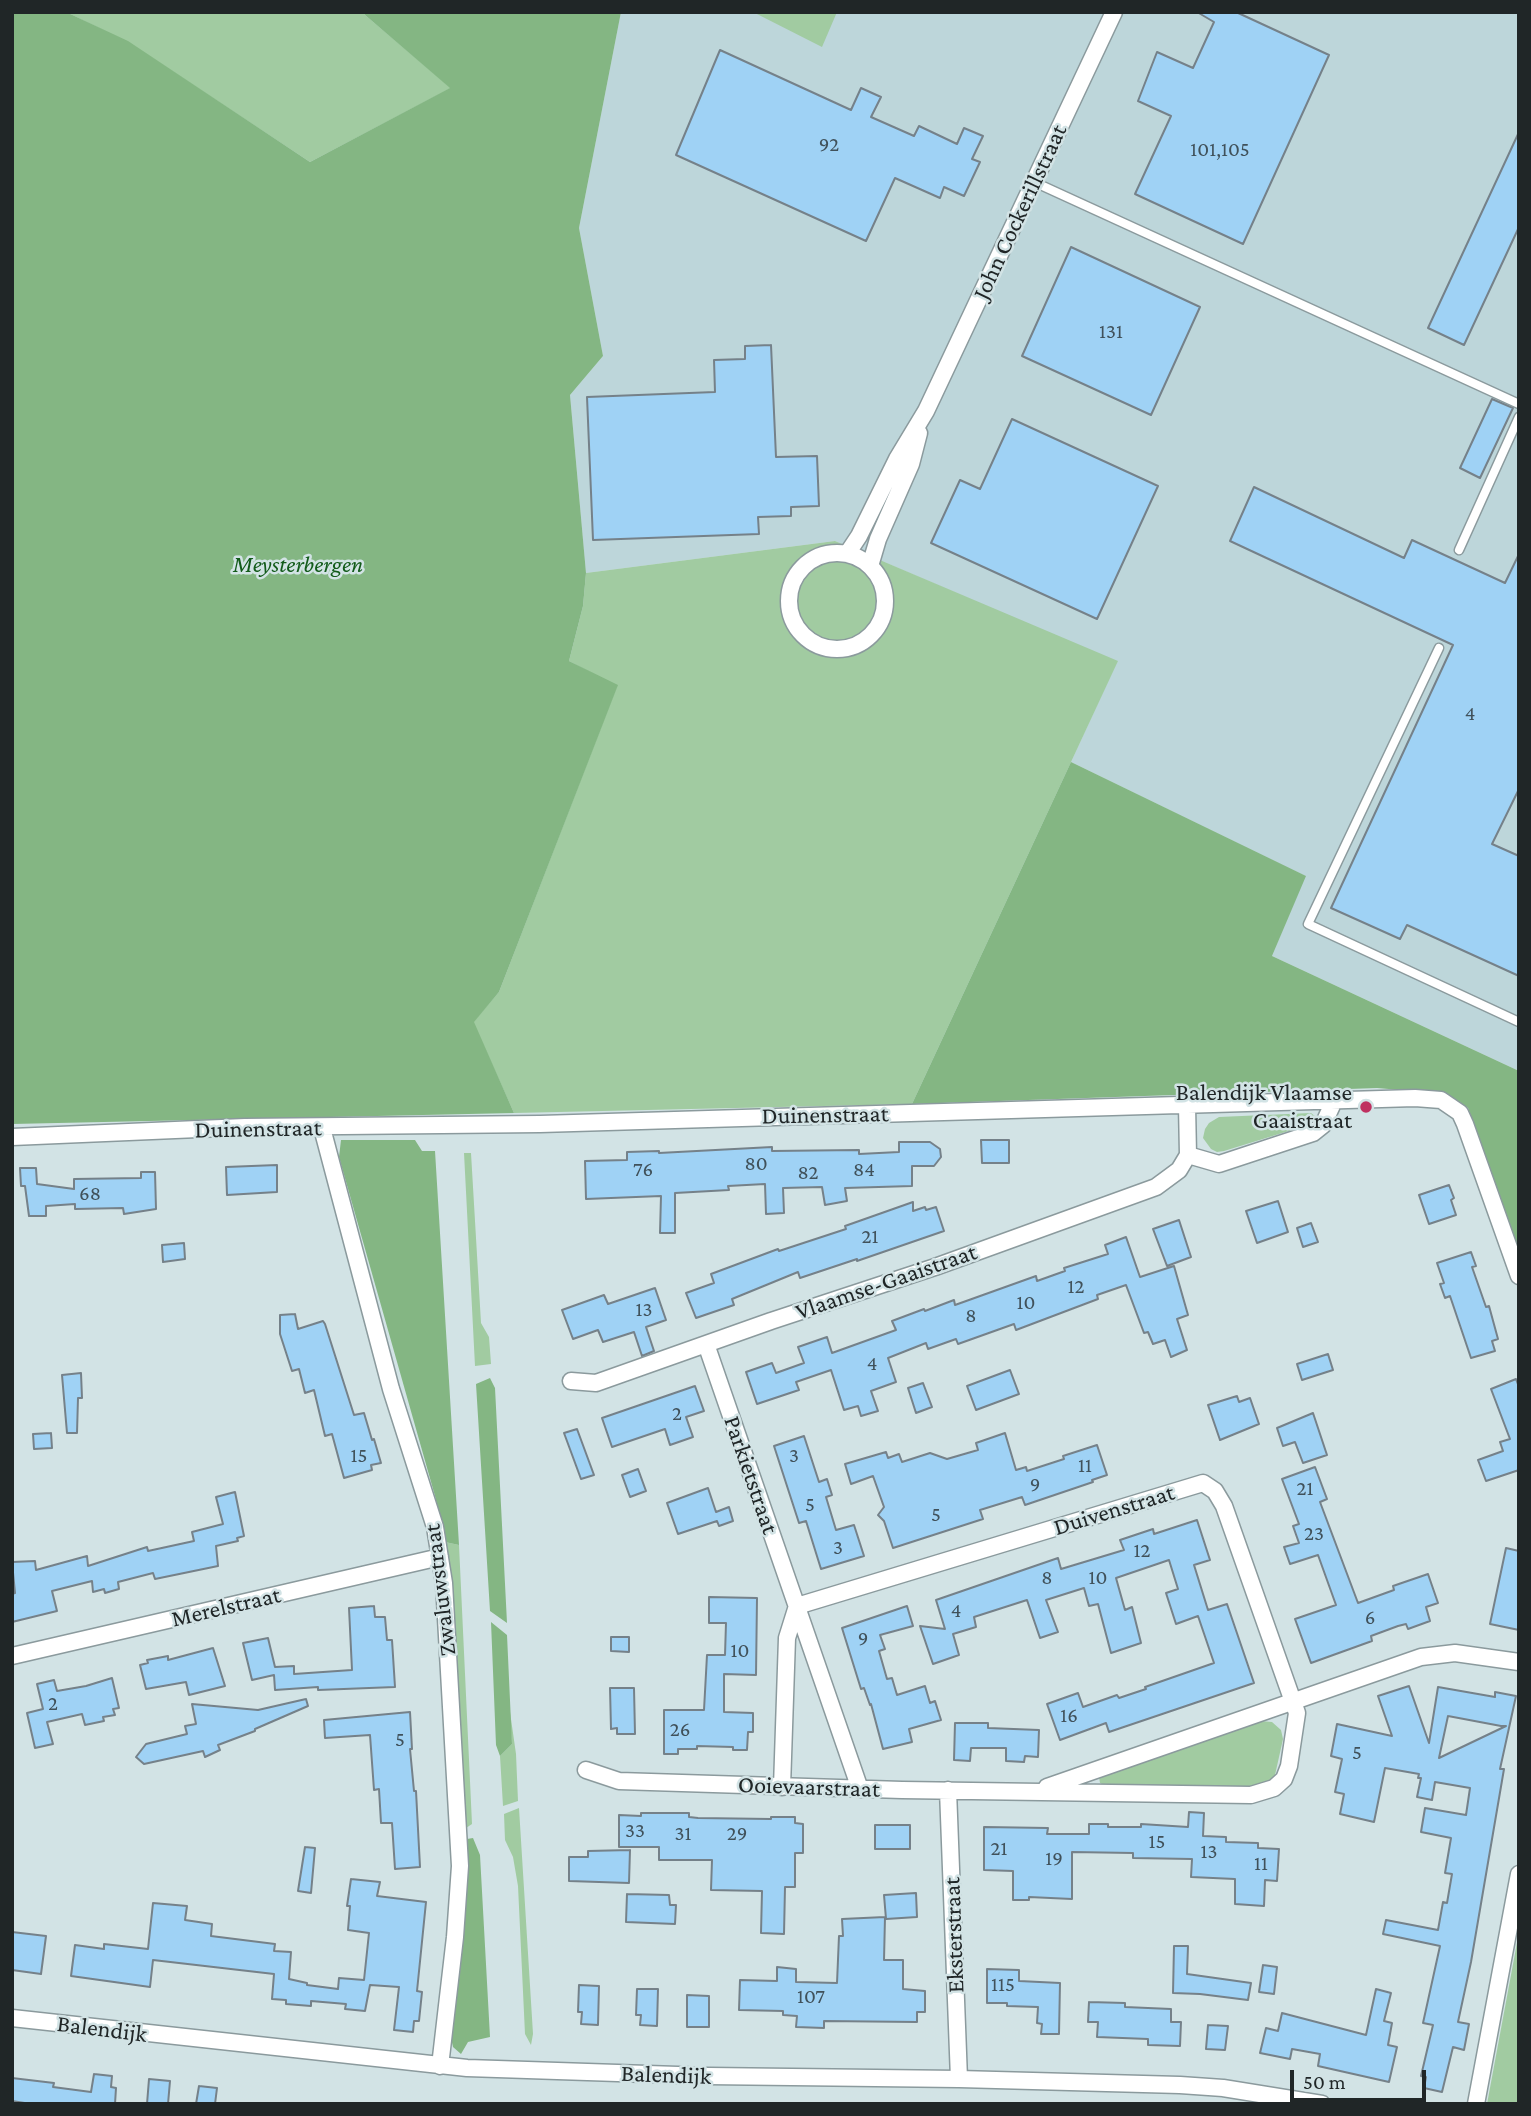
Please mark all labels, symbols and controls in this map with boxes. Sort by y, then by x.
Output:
street label: John Cockerillstraat [967,120,1073,304]
house number: 92 [819,132,839,158]
house number: 101,105 [1190,137,1250,163]
house number: 131 [1099,319,1123,345]
park label: Meysterbergen [233,551,363,579]
house number: 4 [1465,701,1475,727]
place label: Balendijk Vlaamse Gaaistraat [1176,1079,1352,1135]
street label: Duinenstraat [761,1099,889,1131]
marker: Balendijk Vlaamse Gaaistraat [1358,1099,1374,1115]
street label: Duinenstraat [194,1113,322,1145]
house number: 80 [744,1151,768,1177]
house number: 76 [633,1157,653,1183]
house number: 84 [853,1157,875,1183]
house number: 82 [797,1160,819,1186]
house number: 68 [79,1181,101,1207]
house number: 21 [862,1224,878,1250]
street label: Vlaamse-Gaaistraat [792,1237,980,1327]
house number: 12 [1068,1274,1084,1300]
house number: 10 [1017,1290,1035,1316]
house number: 13 [636,1297,652,1323]
house number: 8 [965,1303,977,1329]
house number: 4 [867,1351,877,1377]
house number: 2 [672,1401,682,1427]
street label: Parkietstraat [717,1412,785,1538]
house number: 15 [351,1443,367,1469]
house number: 3 [789,1443,799,1469]
house number: 11 [1078,1453,1092,1479]
house number: 9 [1030,1472,1040,1498]
house number: 21 [1297,1476,1313,1502]
street label: Duivenstraat [1050,1478,1178,1542]
house number: 5 [805,1492,815,1518]
house number: 5 [931,1502,941,1528]
house number: 23 [1304,1521,1324,1547]
street label: Zwaluwstraat [418,1522,462,1658]
house number: 3 [833,1535,843,1561]
house number: 12 [1134,1538,1150,1564]
house number: 8 [1041,1565,1053,1591]
house number: 10 [1089,1565,1107,1591]
street label: Merelstraat [169,1580,283,1634]
house number: 4 [951,1598,961,1624]
house number: 6 [1365,1605,1375,1631]
house number: 9 [858,1626,868,1652]
house number: 10 [731,1638,749,1664]
house number: 2 [48,1691,58,1717]
house number: 16 [1060,1703,1078,1729]
house number: 26 [670,1717,690,1743]
house number: 5 [395,1727,405,1753]
house number: 5 [1352,1740,1362,1766]
street label: Ooievaarstraat [738,1770,880,1804]
house number: 33 [625,1818,645,1844]
house number: 31 [675,1821,691,1847]
house number: 29 [727,1821,747,1847]
house number: 15 [1149,1829,1165,1855]
house number: 21 [991,1836,1007,1862]
house number: 13 [1201,1839,1217,1865]
house number: 19 [1045,1846,1063,1872]
house number: 11 [1254,1851,1268,1877]
street label: Eksterstraat [938,1876,970,1994]
house number: 115 [991,1972,1015,1998]
house number: 107 [797,1984,825,2010]
street label: Balendijk [55,2009,149,2049]
scale bar [1293,2056,1430,2100]
street label: Balendijk [620,2059,712,2091]
text: 50 m [1303,2070,1346,2094]

